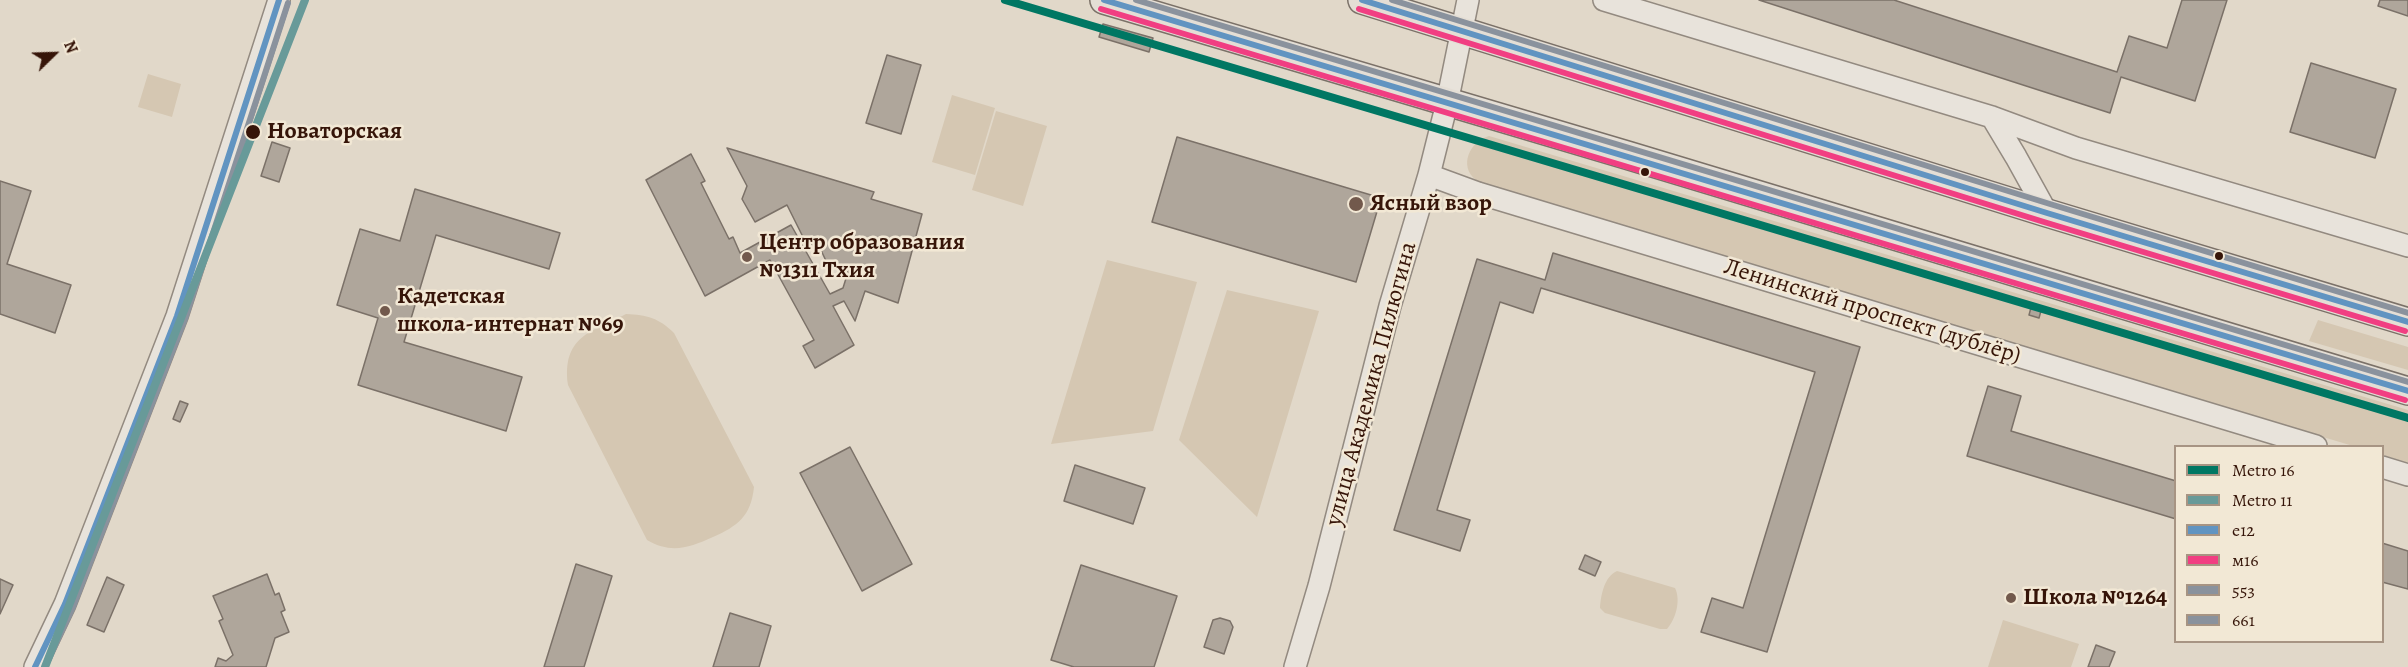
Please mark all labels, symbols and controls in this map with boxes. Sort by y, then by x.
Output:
north arrow [24,24,84,84]
text: N [58,37,83,57]
place label: Новаторская [267,118,402,146]
marker: Новаторская [244,123,262,141]
unlabelled marker [1639,166,1651,178]
place label: Ясный взор [1370,190,1492,218]
marker: Ясный взор [1347,195,1365,213]
place label: Центр образования №1311 Тхия [759,229,965,285]
street label: улица Академика Пилюгина [1320,239,1424,529]
marker: Центр образования №1311 Тхия [740,250,754,264]
unlabelled marker [2213,250,2225,262]
street label: Ленинский проспект (дублёр) [1720,253,2024,371]
place label: Кадетская школа-интернат №69 [397,283,624,339]
marker: Кадетская школа-интернат №69 [378,304,392,318]
legend [2174,445,2384,643]
text: Metro 16 [2232,458,2295,482]
text: Metro 11 [2232,488,2292,512]
text: е12 [2232,518,2255,542]
text: м16 [2232,548,2259,572]
text: 553 [2232,578,2255,602]
place label: Школа №1264 [2023,584,2167,612]
marker: Школа №1264 [2004,591,2018,605]
text: 661 [2232,608,2255,632]

